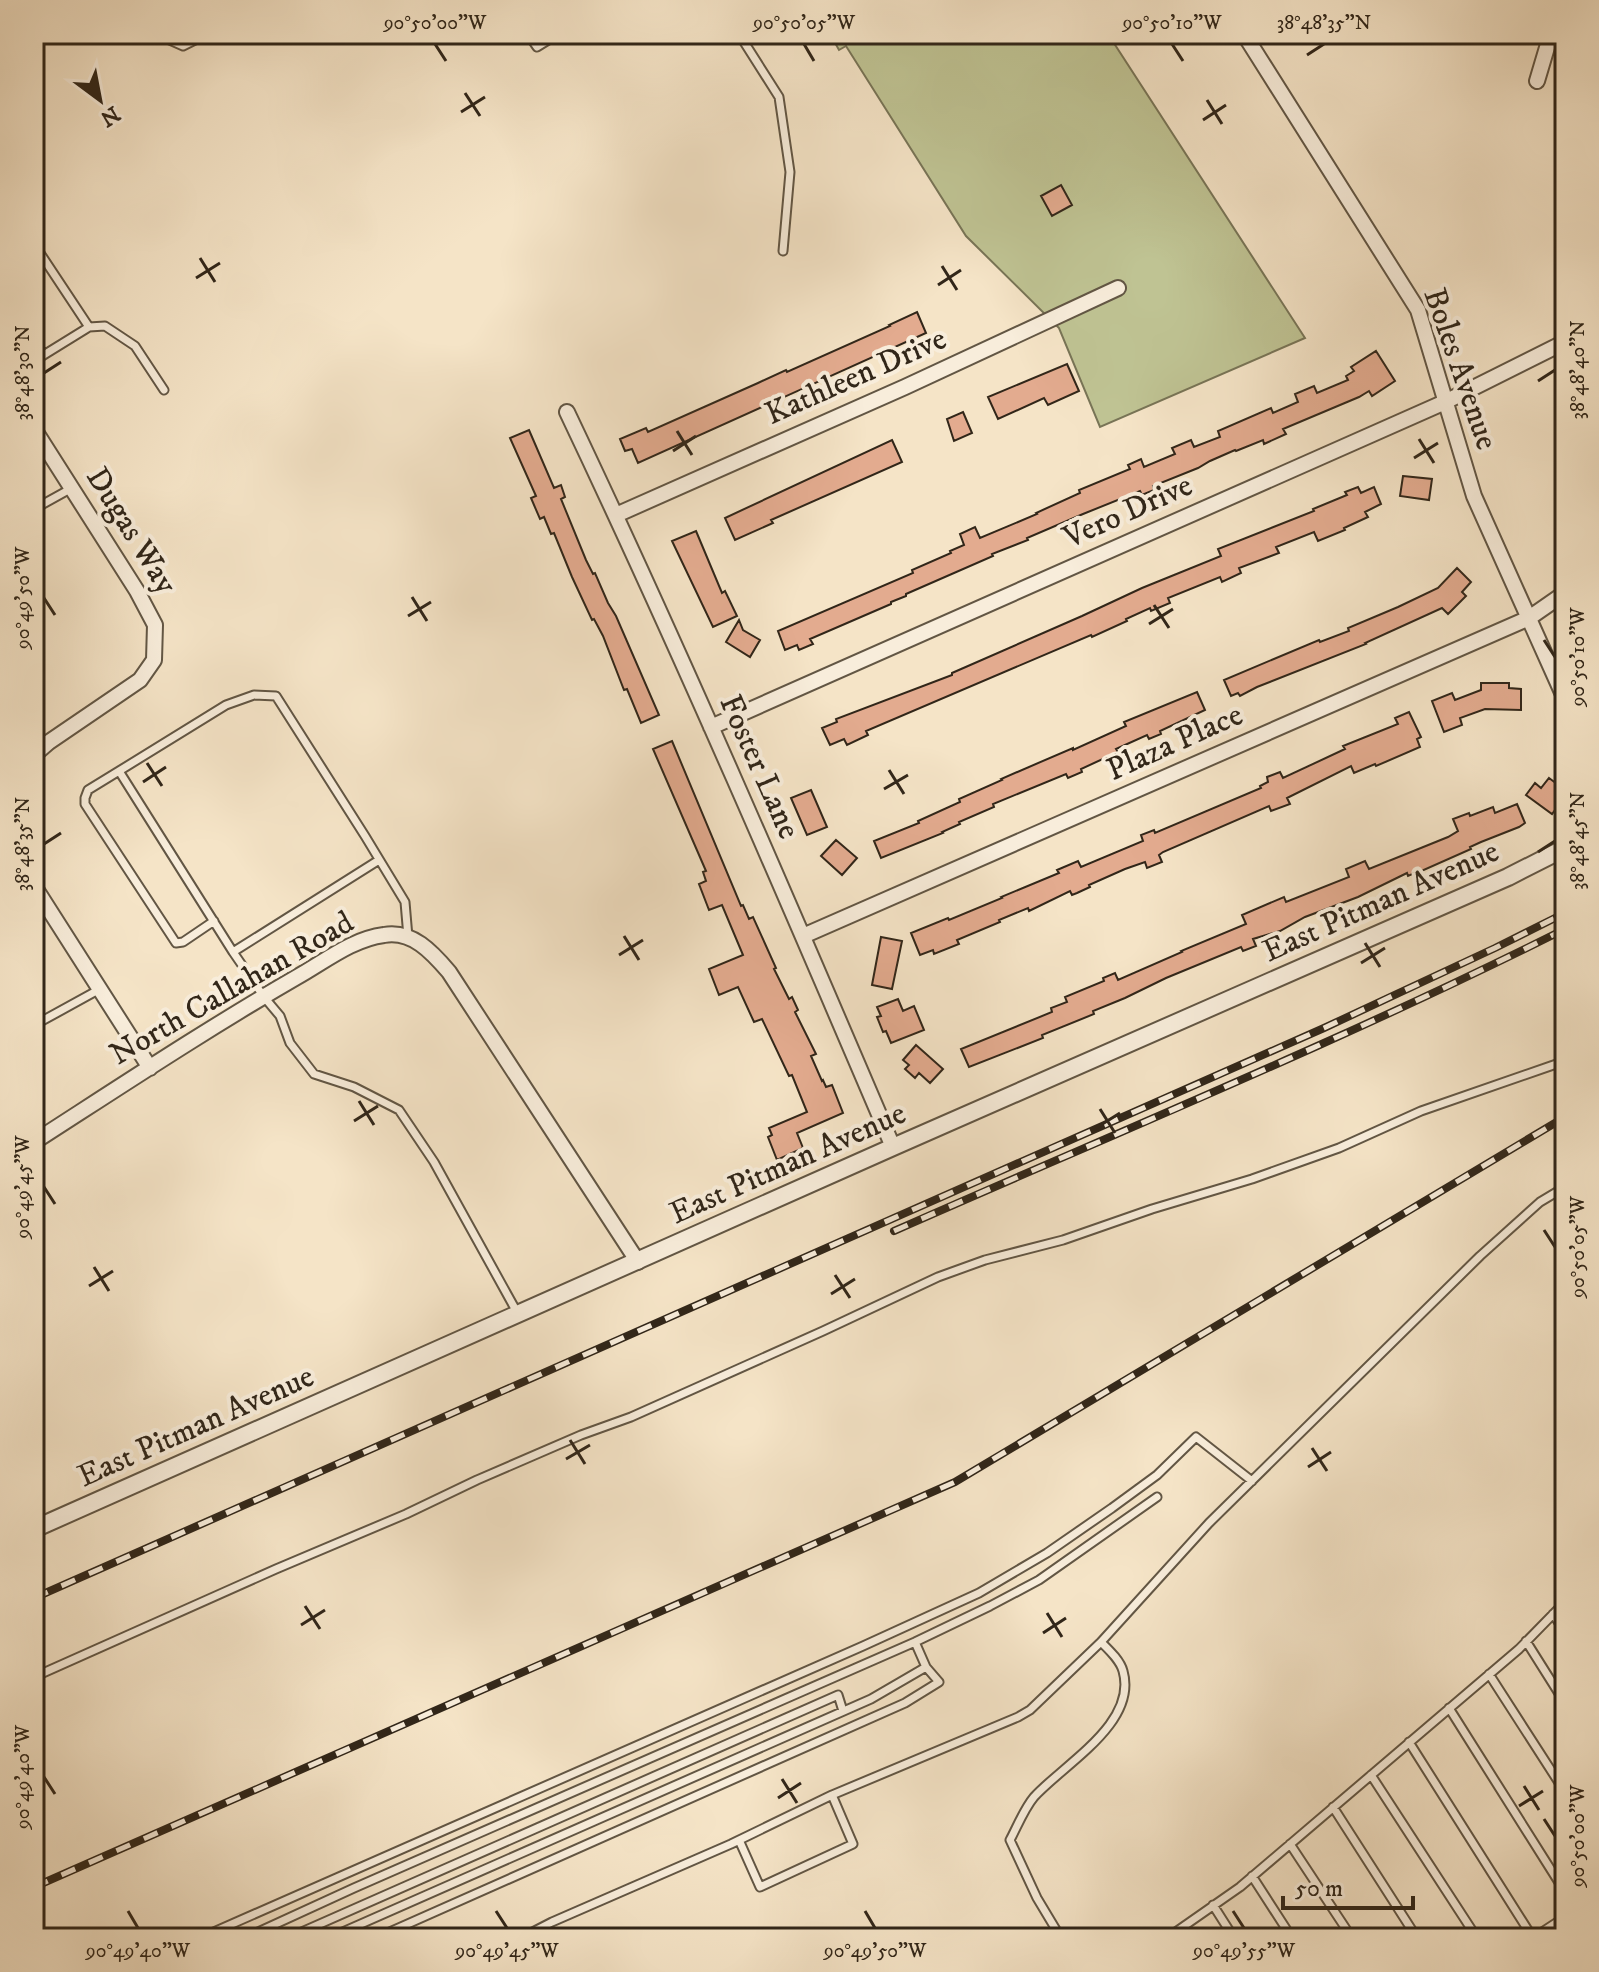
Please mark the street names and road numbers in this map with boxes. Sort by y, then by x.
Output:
street label: Boles Avenue [1414,283,1506,455]
street label: Kathleen Drive [759,319,953,435]
street label: Dugas Way [76,460,186,603]
street label: Vero Drive [1056,466,1199,559]
street label: Foster Lane [709,689,809,845]
street label: Plaza Place [1101,695,1249,791]
street label: East Pitman Avenue [1257,832,1505,972]
street label: North Callahan Road [103,903,361,1075]
street label: East Pitman Avenue [664,1094,912,1234]
street label: East Pitman Avenue [72,1357,320,1497]

